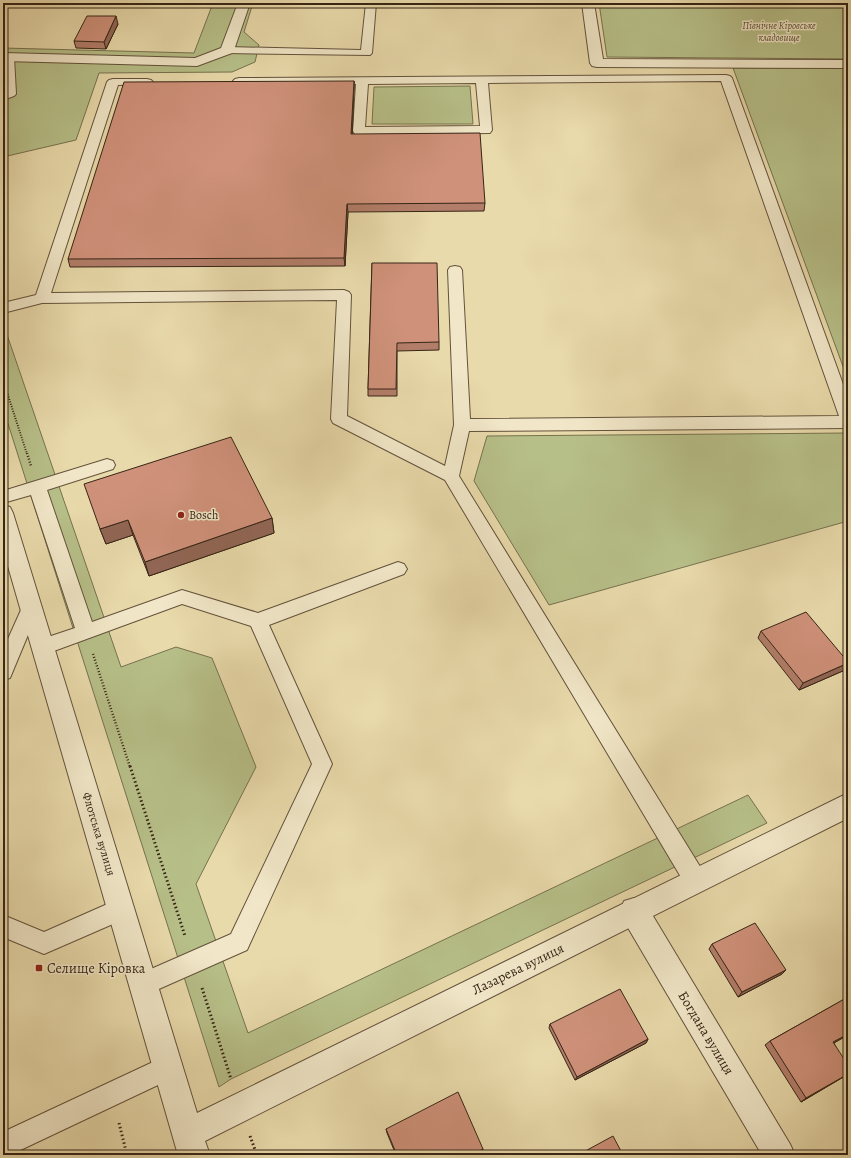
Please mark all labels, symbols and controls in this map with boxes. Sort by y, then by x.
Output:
park label: Північне Кіровське кладовище [742,19,816,44]
place label: Bosch [189,507,219,523]
marker: Bosch [176,510,186,520]
street label: Флотська вулиця [79,790,119,878]
street label: Лазарева вулиця [469,938,567,999]
place label: Селище Кіровка [47,959,146,978]
marker: Селище Кіровка [34,963,44,973]
street label: Богдана вулиця [673,988,739,1079]

